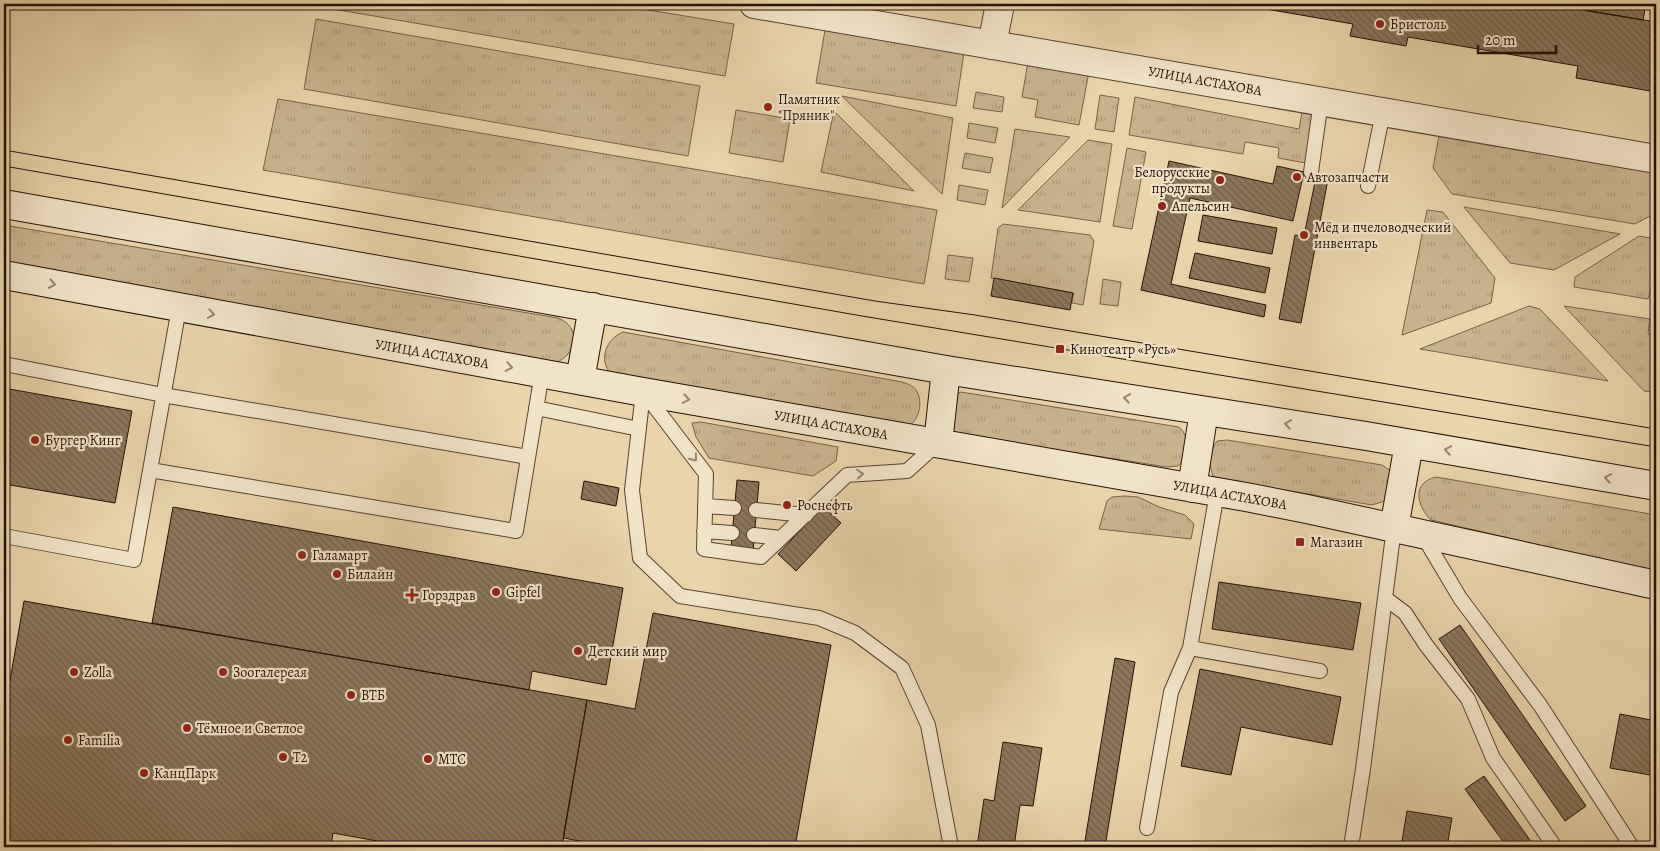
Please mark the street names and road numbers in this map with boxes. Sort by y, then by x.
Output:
street label: УЛИЦА АСТАХОВА [1147,62,1264,101]
street label: УЛИЦА АСТАХОВА [374,335,491,374]
street label: УЛИЦА АСТАХОВА [773,406,890,445]
street label: УЛИЦА АСТАХОВА [1172,476,1289,515]

